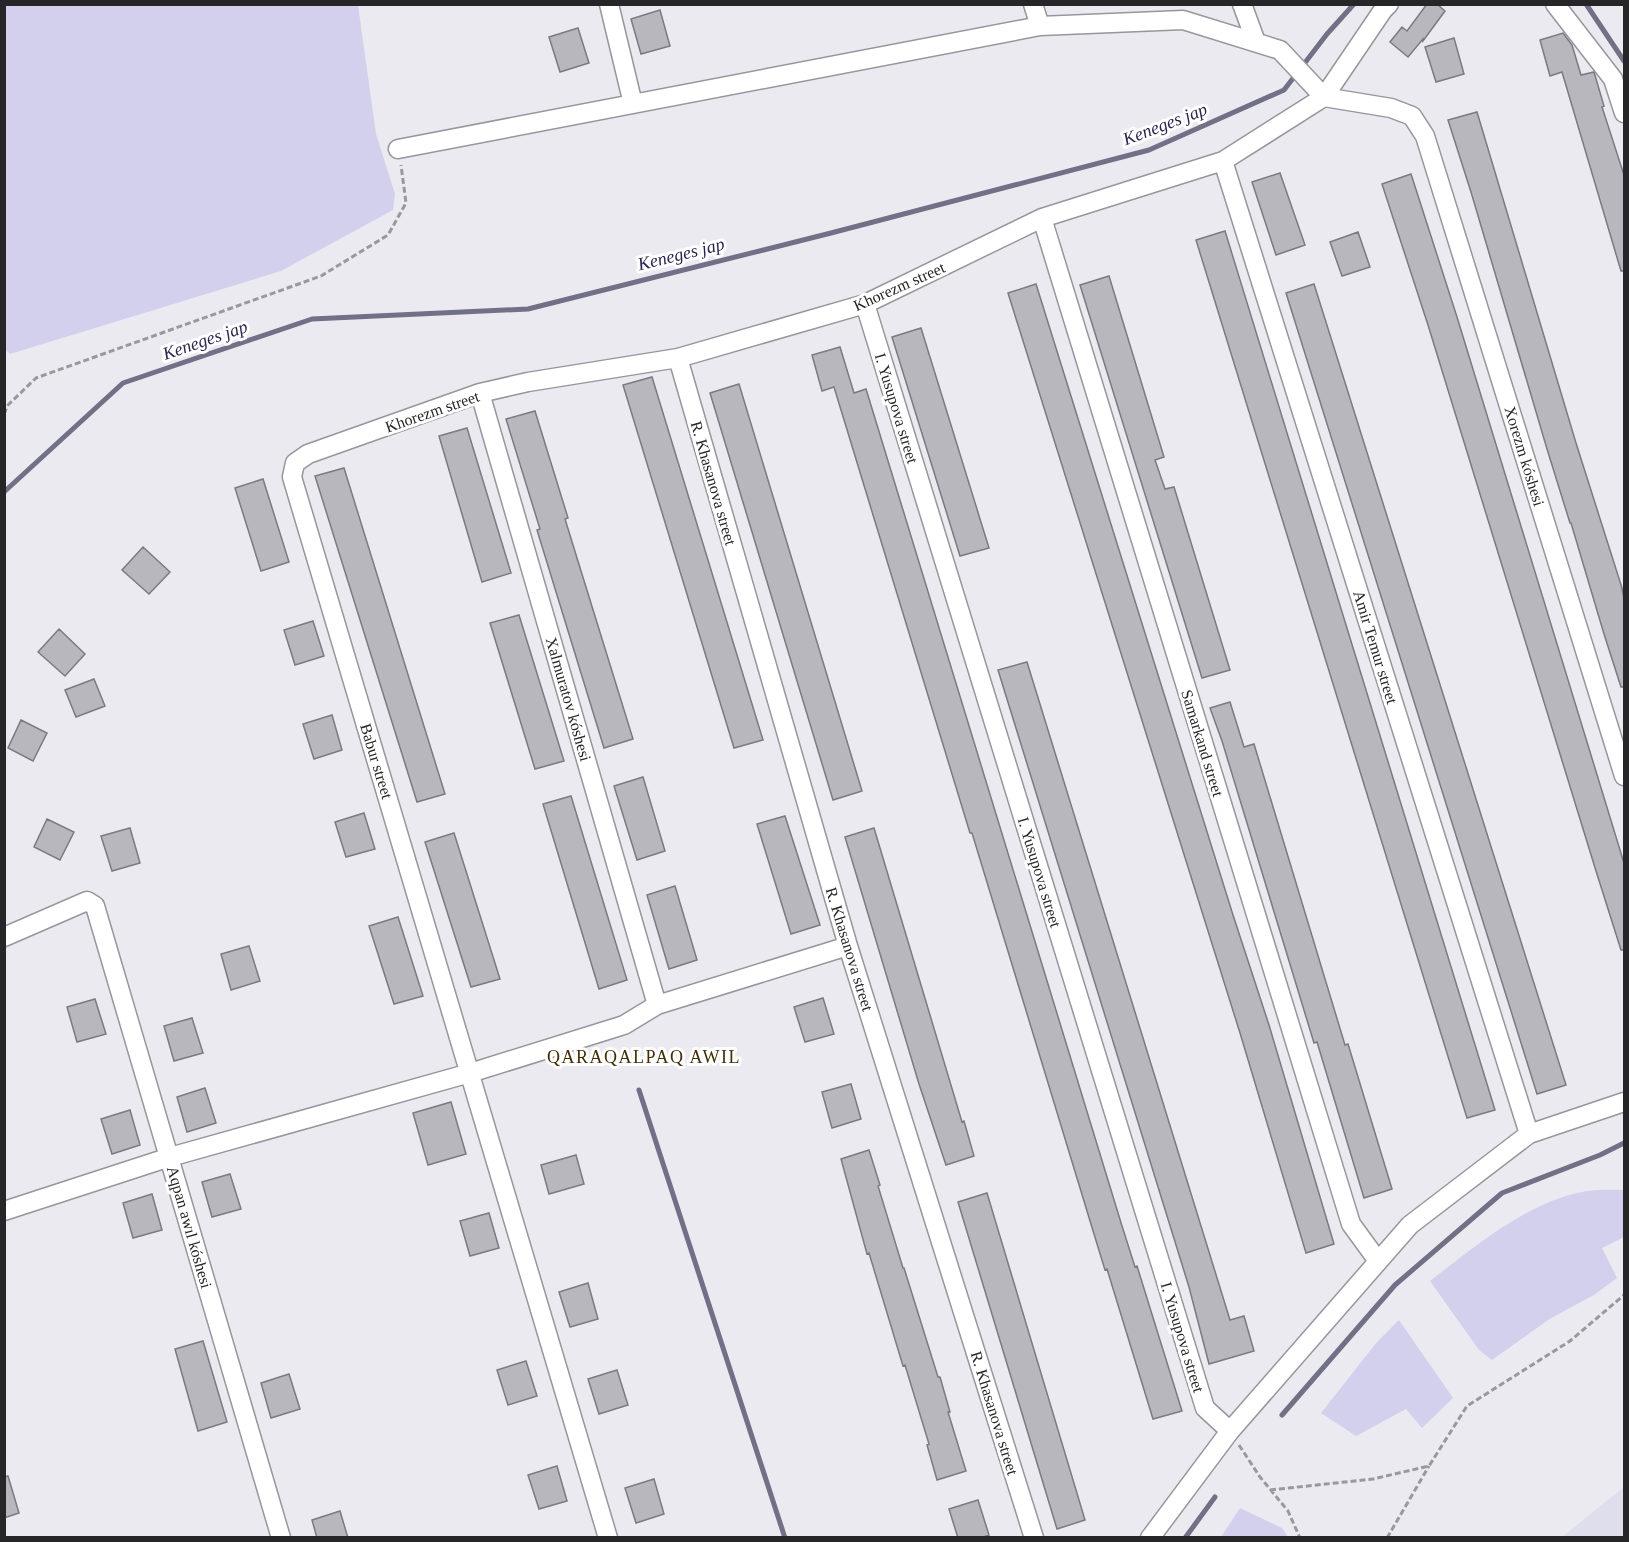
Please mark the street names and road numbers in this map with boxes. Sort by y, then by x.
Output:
street label: Khorezm street [851,259,948,314]
street label: I. Yusupova street [871,351,922,466]
street label: Khorezm street [383,387,482,435]
street label: Xorezm kóshesi [1501,404,1548,509]
street label: R. Khasanova street [688,419,740,548]
street label: Amir Temur street [1350,588,1401,706]
street label: Xalmuratov kóshesi [543,635,595,764]
street label: Samarkand street [1178,688,1227,799]
street label: Babur street [357,721,396,801]
street label: I. Yusupova street [1014,815,1065,930]
street label: R. Khasanova street [823,885,877,1014]
street label: Aqpan awıl kóshesi [163,1164,215,1291]
street label: I. Yusupova street [1157,1280,1208,1395]
street label: R. Khasanova street [968,1349,1022,1478]

